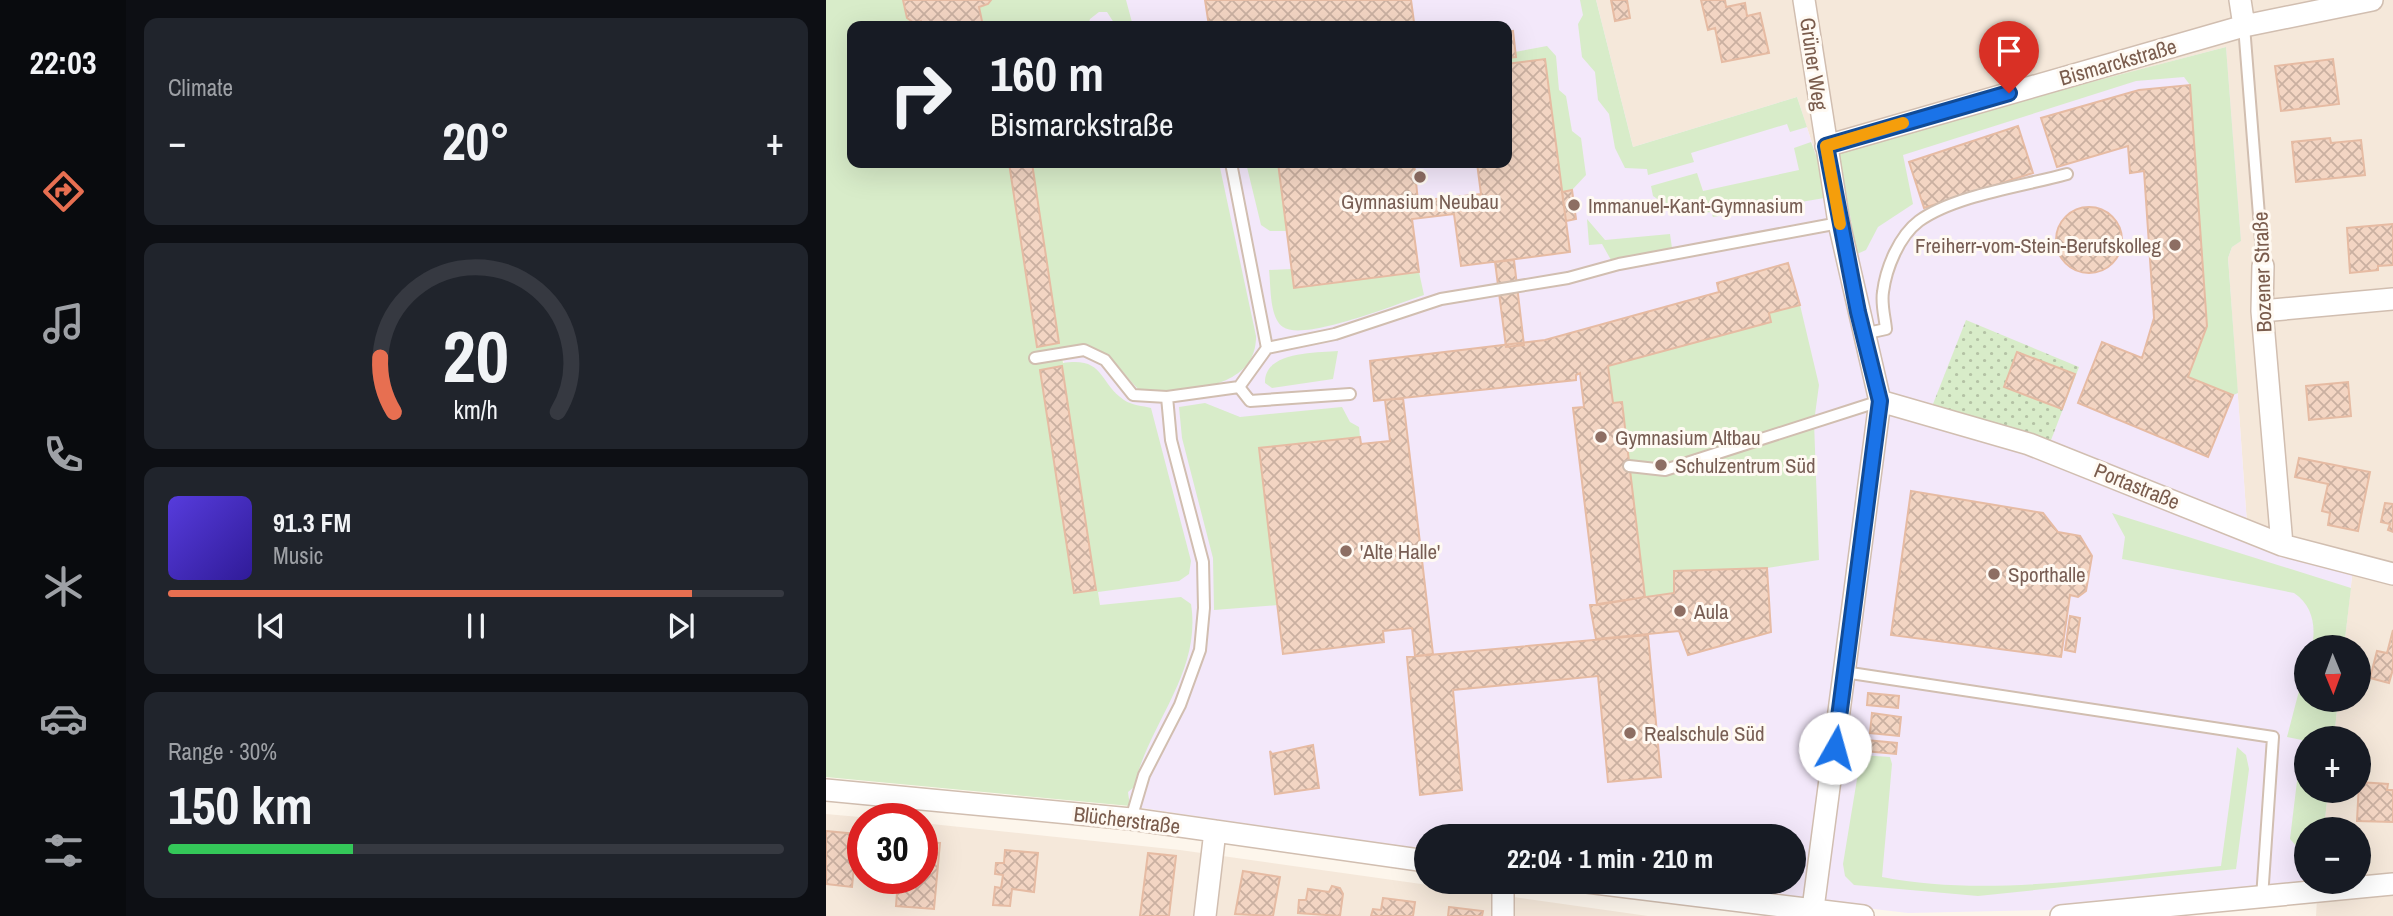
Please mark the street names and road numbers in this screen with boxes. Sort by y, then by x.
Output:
street label: Grüner Weg [1793,16,1835,113]
street label: Bismarckstraße [2056,31,2180,93]
street label: Bozener Straße [2245,211,2279,333]
street label: Portastraße [2090,456,2184,516]
street label: Blücherstraße [1072,799,1182,841]

